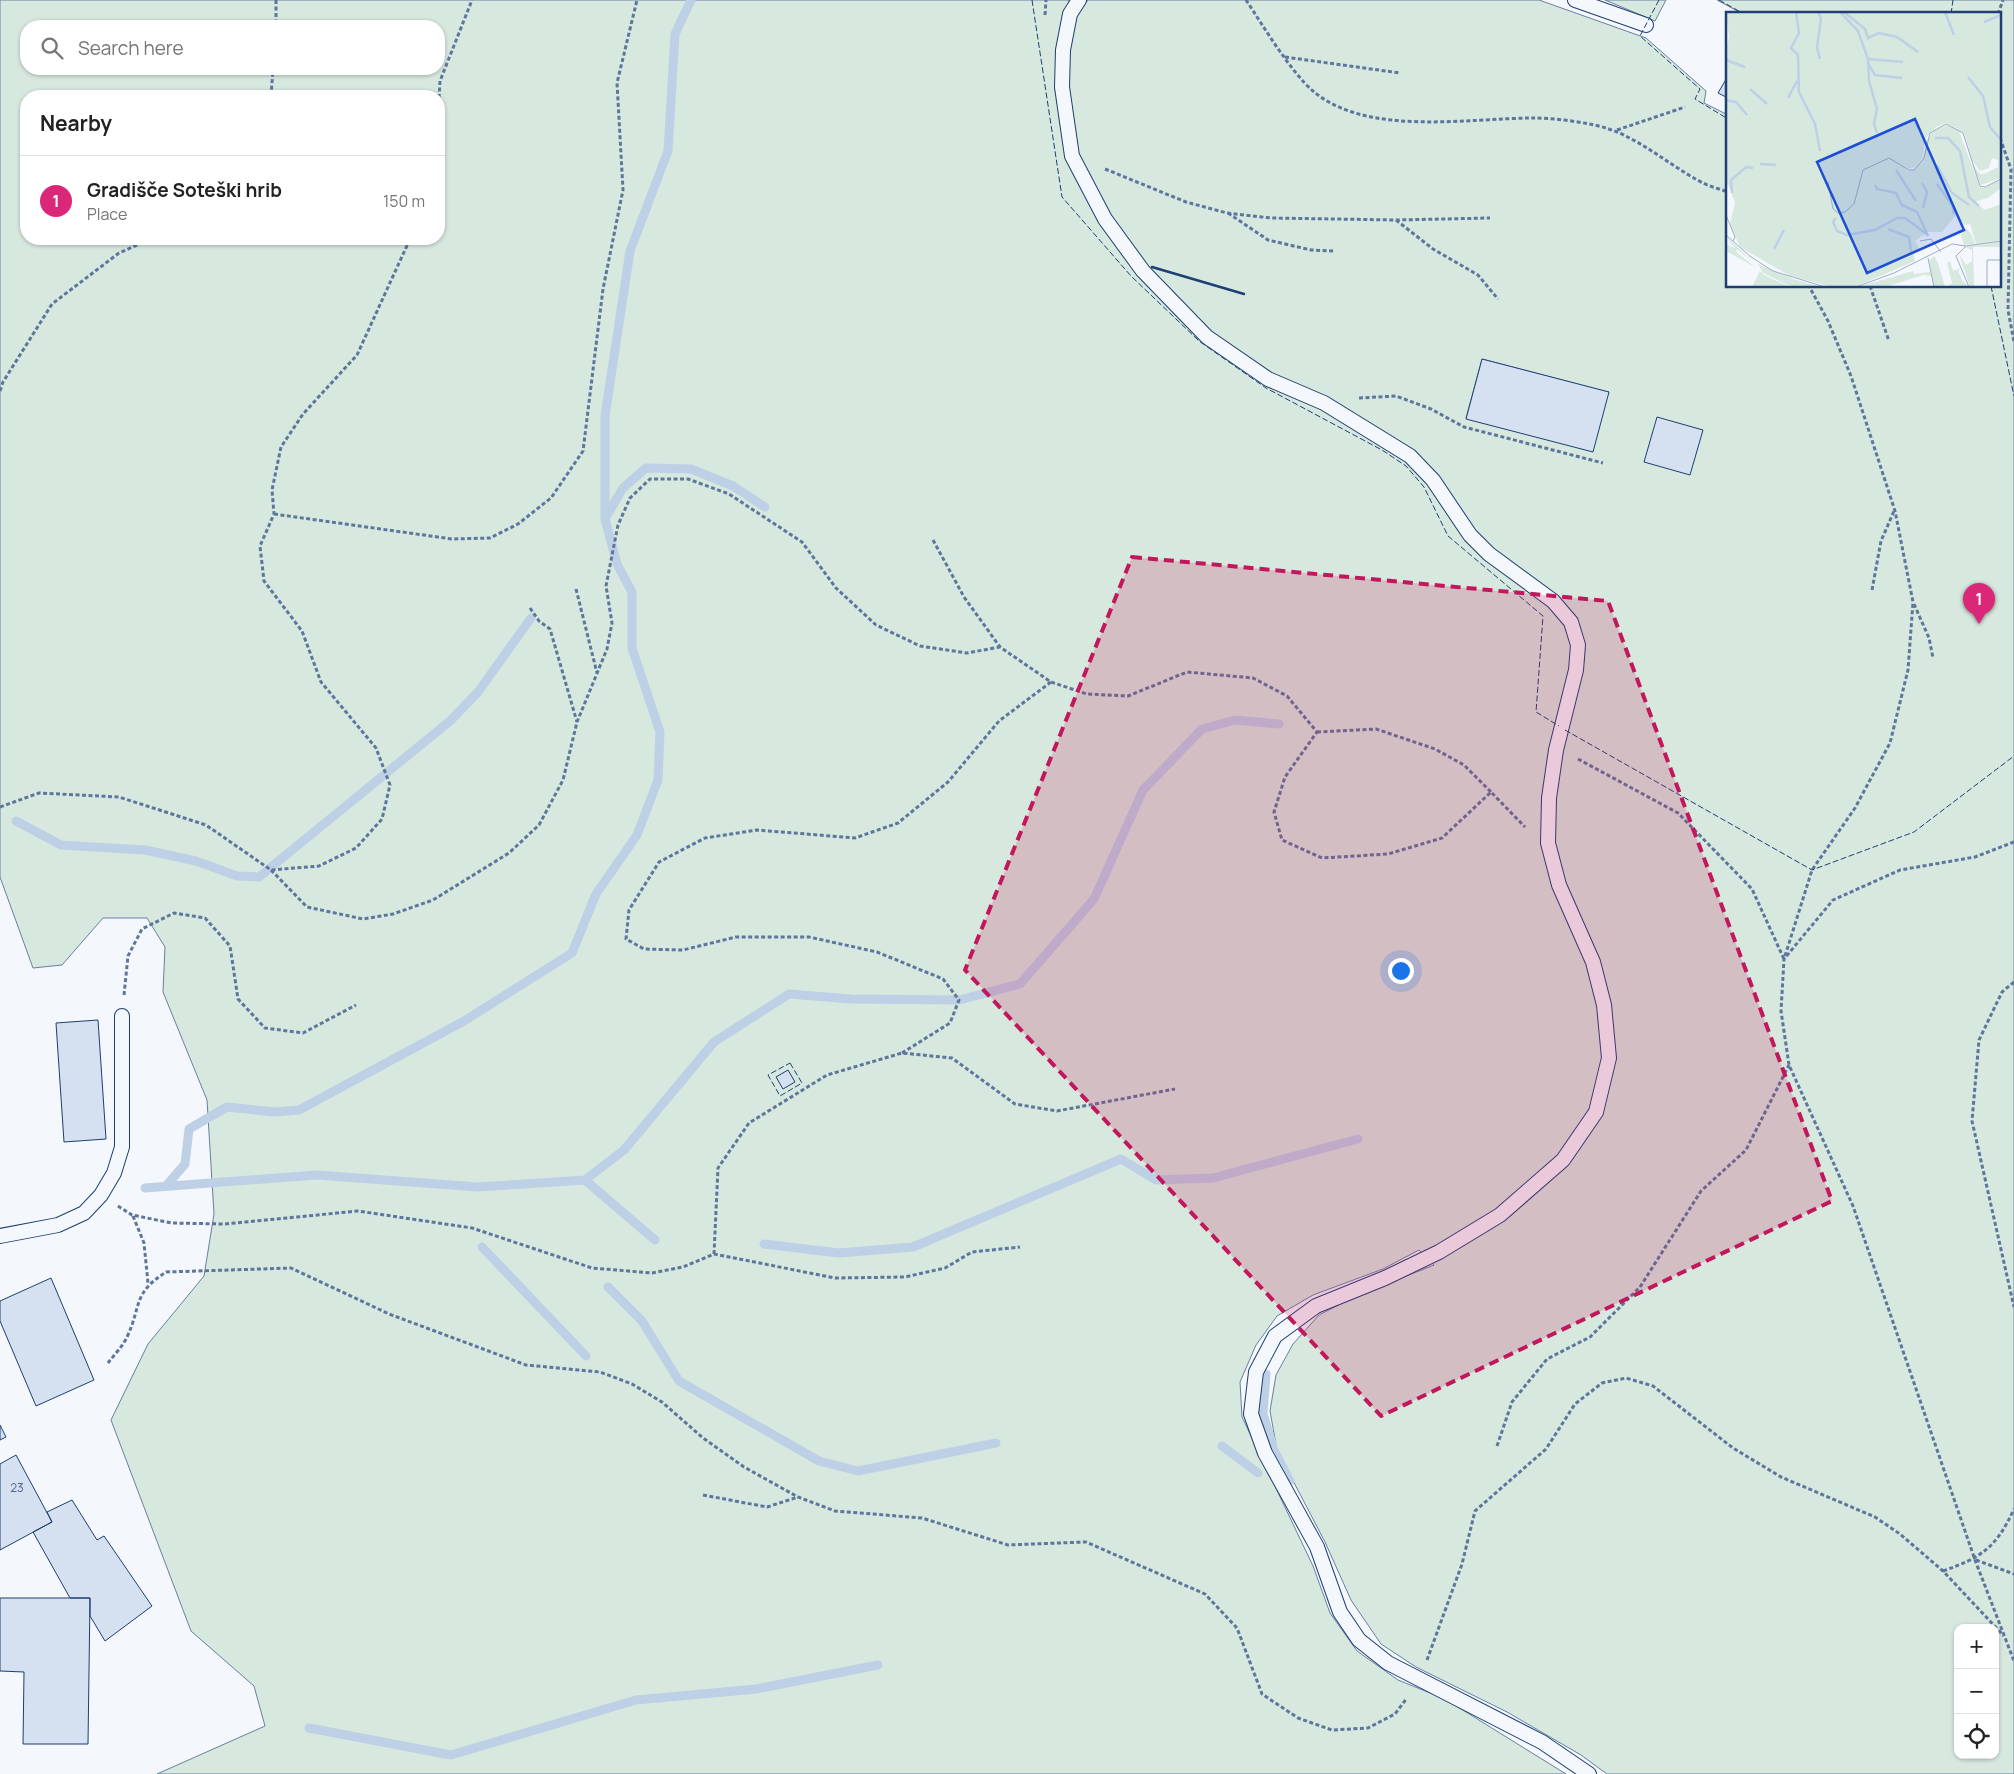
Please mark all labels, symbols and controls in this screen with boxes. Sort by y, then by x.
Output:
inset map [1726,12,2002,288]
search box [20,20,445,75]
icon: search [38,34,66,62]
text: Search here [78,35,184,61]
text: Nearby [40,109,112,137]
text: Gradišče Soteški hrib [87,177,282,203]
text: 1 [52,190,60,212]
text: 150 m [383,190,425,212]
text: Place [87,203,127,225]
pin: 1 [1963,583,1995,624]
your location [1388,958,1414,984]
house number: 23 [10,1479,24,1496]
map controls [1954,1624,1999,1759]
button: + [1954,1624,1999,1669]
button: − [1954,1669,1999,1714]
button: locate [1954,1714,1999,1759]

